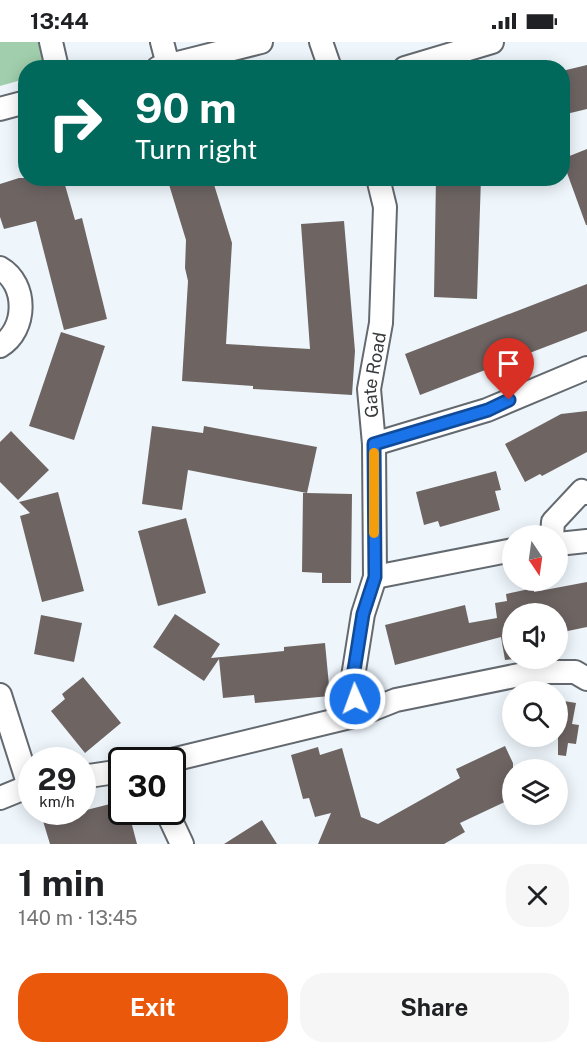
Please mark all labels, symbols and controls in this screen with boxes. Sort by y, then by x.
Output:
text: 13:44 [30,8,89,34]
text: 90 m [135,83,237,132]
icon: right [36,84,114,162]
text: Turn right [135,133,258,165]
street label: Gate Road [358,330,390,419]
pin [483,338,534,400]
icon: arrive [492,347,525,380]
north arrow [502,525,568,591]
map controls [502,525,568,825]
button: sound [502,603,568,669]
position arrow [323,667,387,731]
button: search [502,681,568,747]
speed limit sign: 30 [108,747,186,825]
button: layers [502,759,568,825]
text: 29 [38,761,76,797]
text: km/h [39,793,75,810]
text: 1 min [18,862,105,904]
button: close [506,864,569,927]
text: 140 m · 13:45 [18,906,138,930]
button: Exit [18,973,288,1042]
button: Share [300,973,569,1042]

